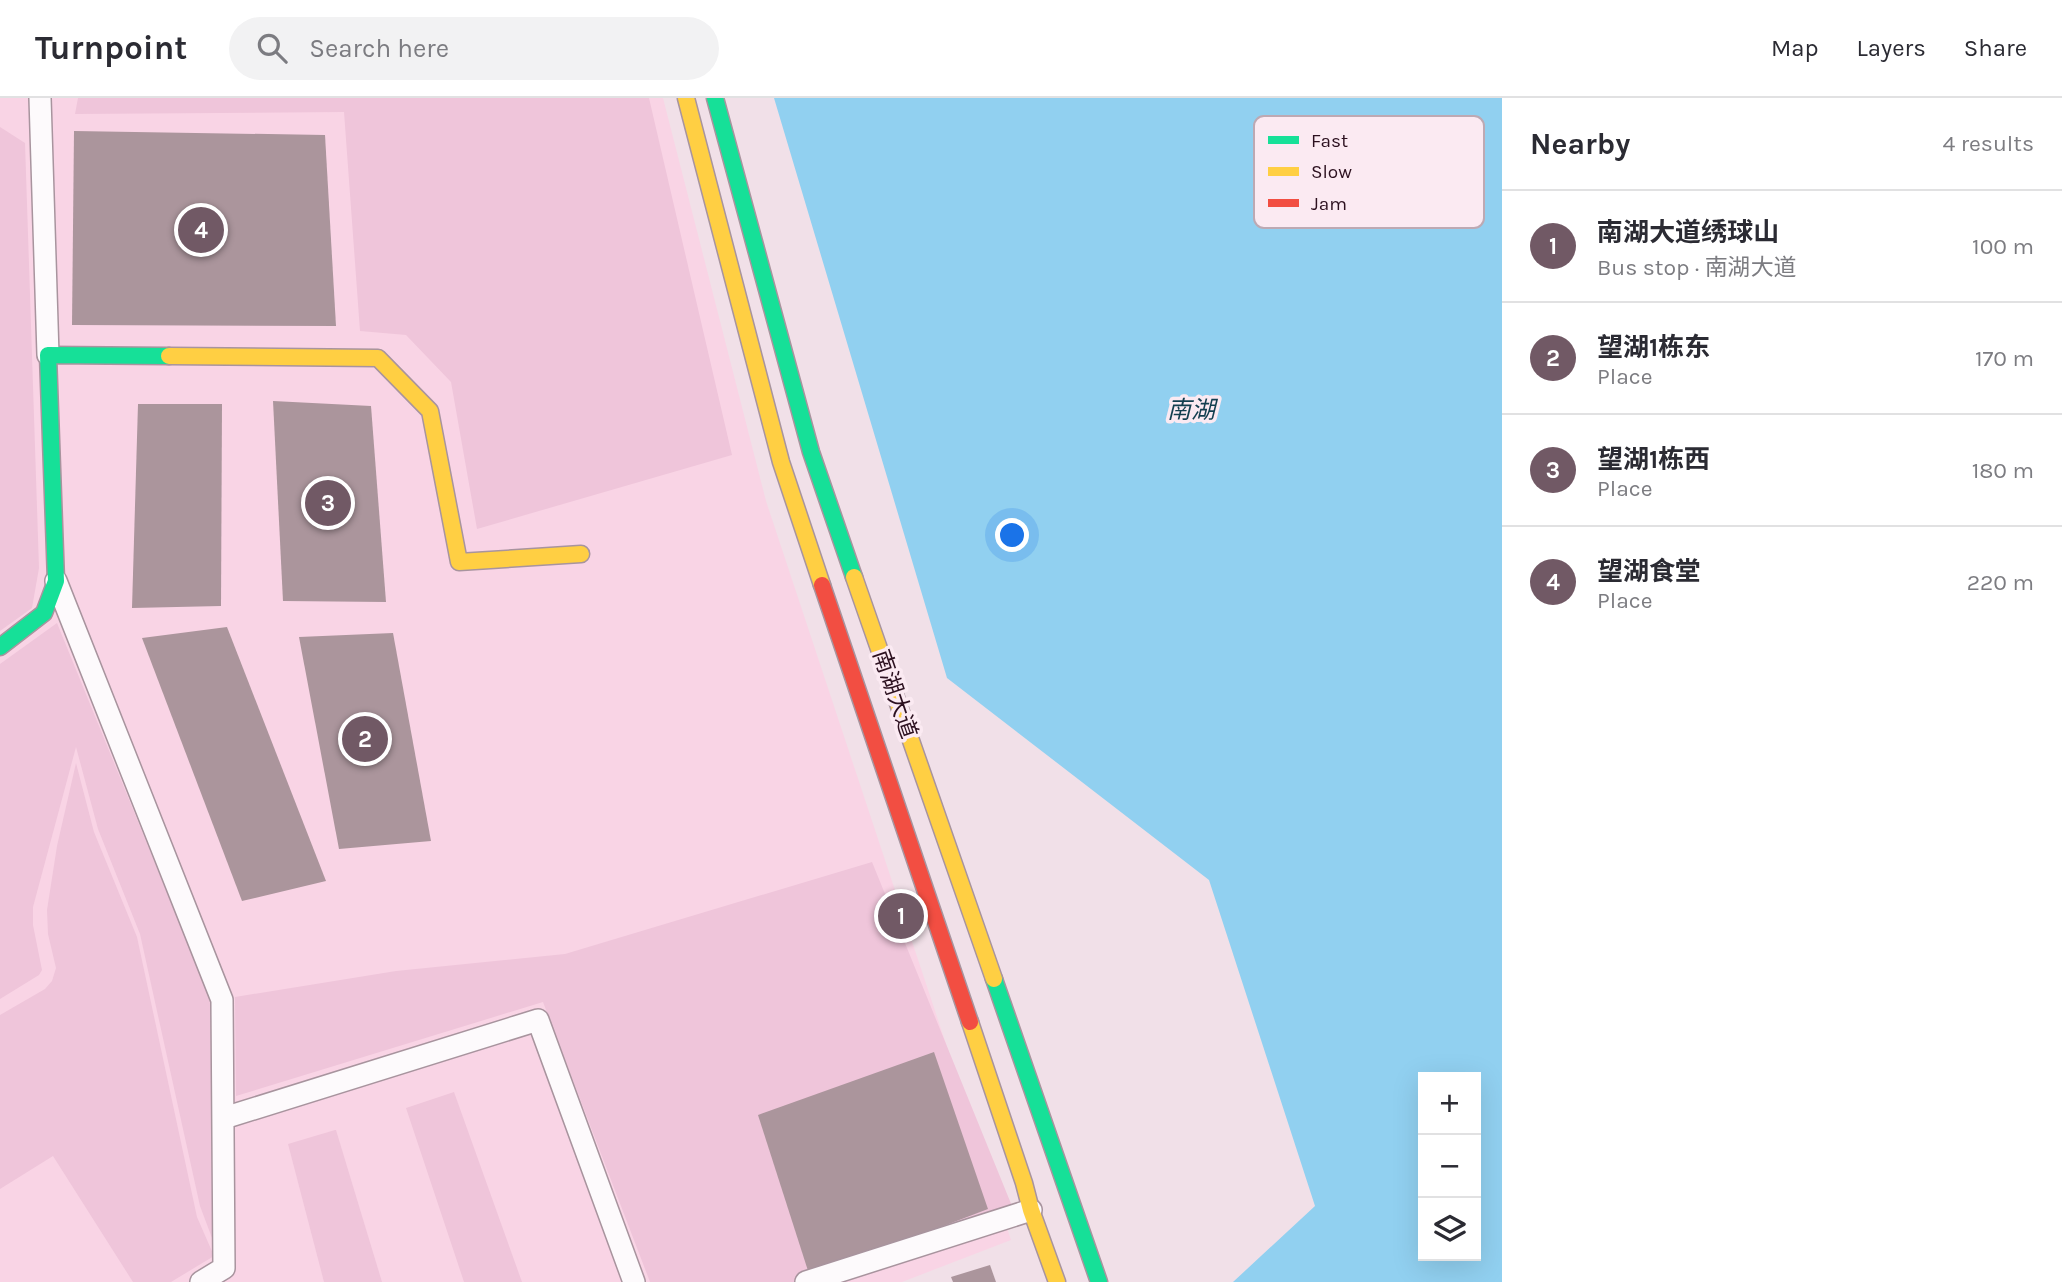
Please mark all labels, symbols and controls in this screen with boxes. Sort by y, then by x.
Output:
search box [229,17,719,80]
text: Turnpoint [35,29,187,67]
icon: search [253,29,291,67]
text: Search here [309,33,449,64]
text: Map [1771,34,1819,62]
text: Layers [1857,34,1926,62]
text: Share [1964,34,2027,62]
legend [1254,116,1484,228]
text: Nearby [1530,126,1630,162]
text: Fast [1311,130,1348,152]
text: 4 results [1942,130,2034,157]
text: Slow [1311,161,1352,183]
text: Jam [1311,193,1347,215]
pin: 4 [178,204,224,256]
text: 南湖大道绣球山 [1597,217,1779,248]
text: 1 [1549,233,1557,260]
text: 100 m [1972,233,2034,260]
text: Bus stop · 南湖大道 [1597,254,1797,281]
text: 望湖1栋东 [1597,332,1710,363]
text: 2 [1546,345,1560,372]
text: 170 m [1975,345,2034,372]
text: Place [1597,363,1653,390]
water label: 南湖 [1167,396,1219,424]
text: 望湖1栋西 [1597,444,1710,475]
text: 3 [1546,457,1560,484]
text: 180 m [1972,457,2034,484]
text: Place [1597,475,1653,502]
pin: 3 [305,477,351,529]
your location [995,518,1029,552]
text: 望湖食堂 [1597,556,1701,587]
text: 4 [1546,569,1560,596]
text: 220 m [1967,569,2034,596]
text: Place [1597,587,1653,614]
street label: 南湖大道 [867,646,923,742]
pin: 2 [342,713,388,765]
pin: 1 [878,890,924,942]
map controls [1418,1072,1481,1261]
button: + [1418,1072,1481,1135]
button: − [1418,1135,1481,1198]
button: layers [1418,1198,1481,1261]

